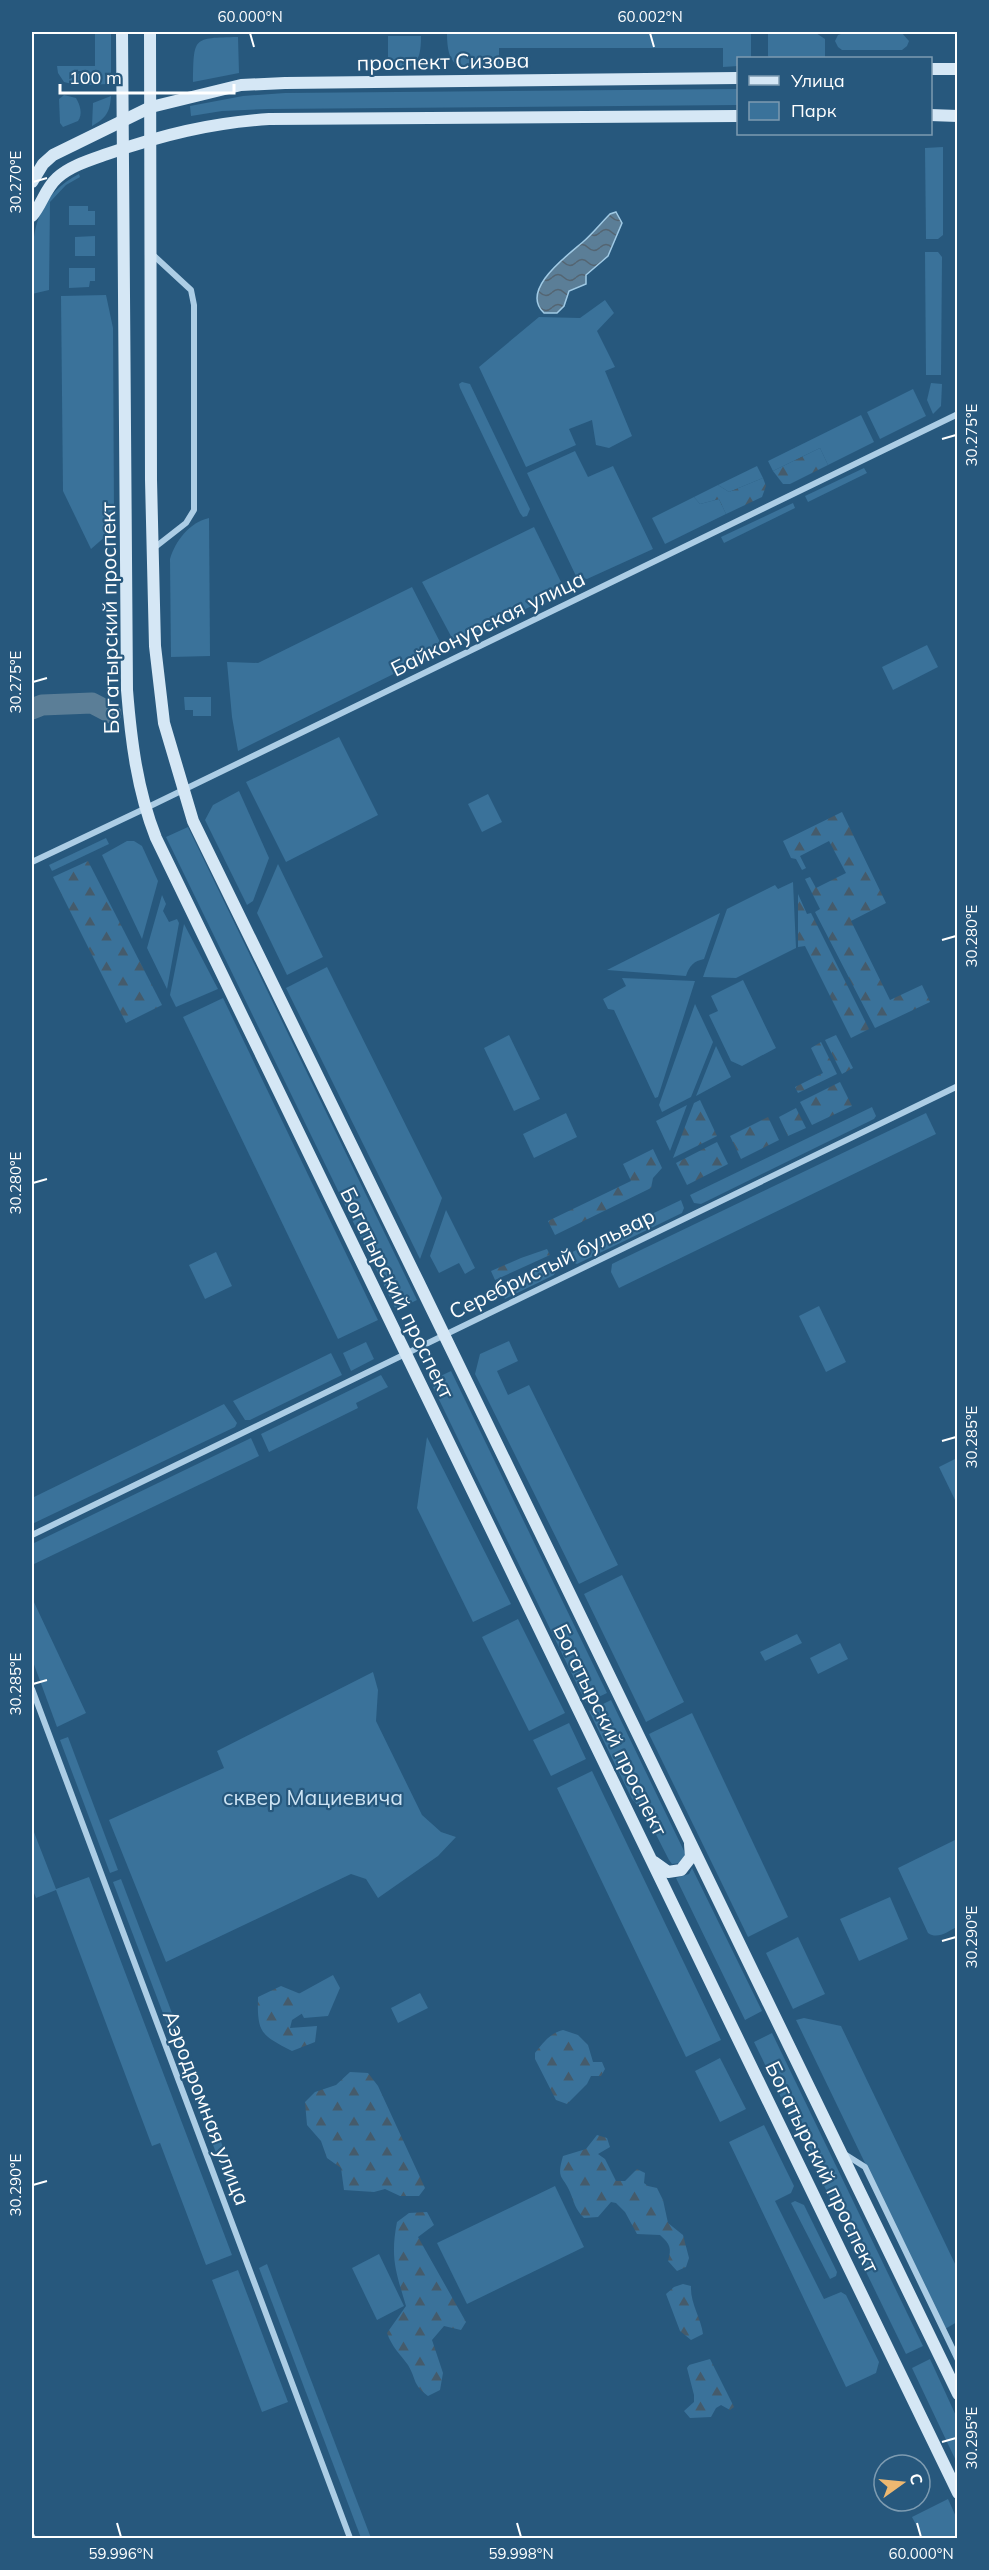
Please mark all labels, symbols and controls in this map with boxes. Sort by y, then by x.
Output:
text: 60.000°N [217,7,283,26]
text: 60.002°N [617,7,683,26]
street label: проспект Сизова [356,46,530,76]
scale bar [60,57,234,95]
legend [737,57,932,135]
text: 100 m [69,66,122,89]
text: Улица [790,69,845,92]
text: Парк [791,99,837,122]
text: 30.270°E [6,150,25,213]
text: 30.275°E [962,403,981,466]
street label: Богатырский проспект [94,501,124,734]
street label: Байконурская улица [386,565,589,681]
text: 30.275°E [6,650,25,713]
text: 30.280°E [962,904,981,967]
text: 30.280°E [6,1151,25,1214]
street label: Богатырский проспект [335,1183,461,1403]
street label: Серебристый бульвар [445,1202,659,1324]
text: 30.285°E [962,1405,981,1468]
street label: Богатырский проспект [548,1620,674,1840]
text: 30.285°E [6,1652,25,1715]
park label: сквер Мациевича [223,1784,403,1810]
text: 30.290°E [962,1905,981,1968]
street label: Аэродромная улица [158,2006,256,2209]
street label: Богатырский проспект [760,2057,886,2277]
text: 30.290°E [6,2153,25,2216]
text: 30.295°E [962,2406,981,2469]
north arrow [872,2453,932,2513]
text: С [905,2471,928,2487]
text: 59.996°N [88,2544,154,2563]
text: 59.998°N [488,2544,554,2563]
text: 60.000°N [888,2544,954,2563]

